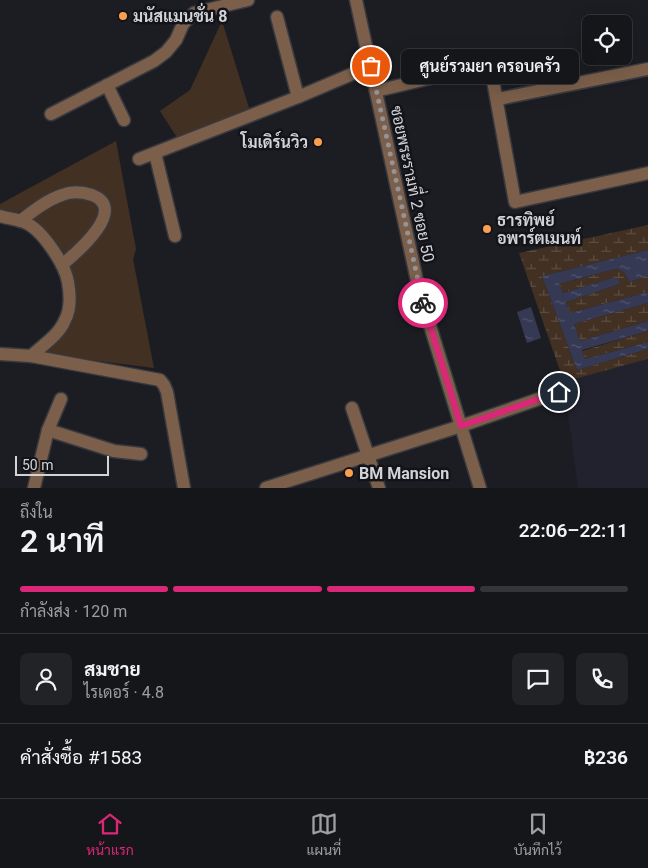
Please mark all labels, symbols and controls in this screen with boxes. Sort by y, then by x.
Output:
place label: มนัสแมนชั่่น 8 [133,0,227,26]
marker: มนัสแมนชั่่น 8 [117,10,129,22]
map controls [582,15,632,65]
button: locate [582,15,632,65]
pin [350,45,392,87]
callout: ศูนย์รวมยา ครอบครัว [401,48,578,84]
icon: bag [357,52,385,80]
text: ศูนย์รวมยา ครอบครัว [419,57,561,76]
street label: ซอยพระรามที่ 2 ซอย 50 [387,103,443,264]
place label: โมเดิร์นวิว [240,131,308,152]
marker: โมเดิร์นวิว [312,136,324,148]
place label: ธารทิพย์ อพาร์ตเมนท์ [497,209,582,248]
marker: ธารทิพย์ อพาร์ตเมนท์ [481,223,493,235]
courier [398,278,448,328]
icon: bike [409,289,437,317]
pin [538,371,580,413]
icon: home [545,378,573,406]
scale bar [15,453,109,476]
text: 50 m [22,457,54,473]
place label: BM Mansion [359,464,449,483]
marker: BM Mansion [343,467,355,479]
text: ถึงใน [20,503,53,522]
text: 22:06–22:11 [519,519,628,542]
text: 2 นาที [20,522,104,560]
text: กำลังส่ง · 120 m [20,602,127,621]
button: person [20,653,72,705]
button: chat [512,653,564,705]
button: phone [576,653,628,705]
text: สมชาย [84,658,141,681]
text: ไรเดอร์ · 4.8 [84,683,164,702]
text: คำสั่งซื้อ #1583 [20,746,142,769]
text: ฿236 [584,746,628,769]
tab: หน้าแรก [86,810,134,858]
tab: แผนที่ [306,810,341,858]
tab: บันทึกไว้ [514,810,562,858]

